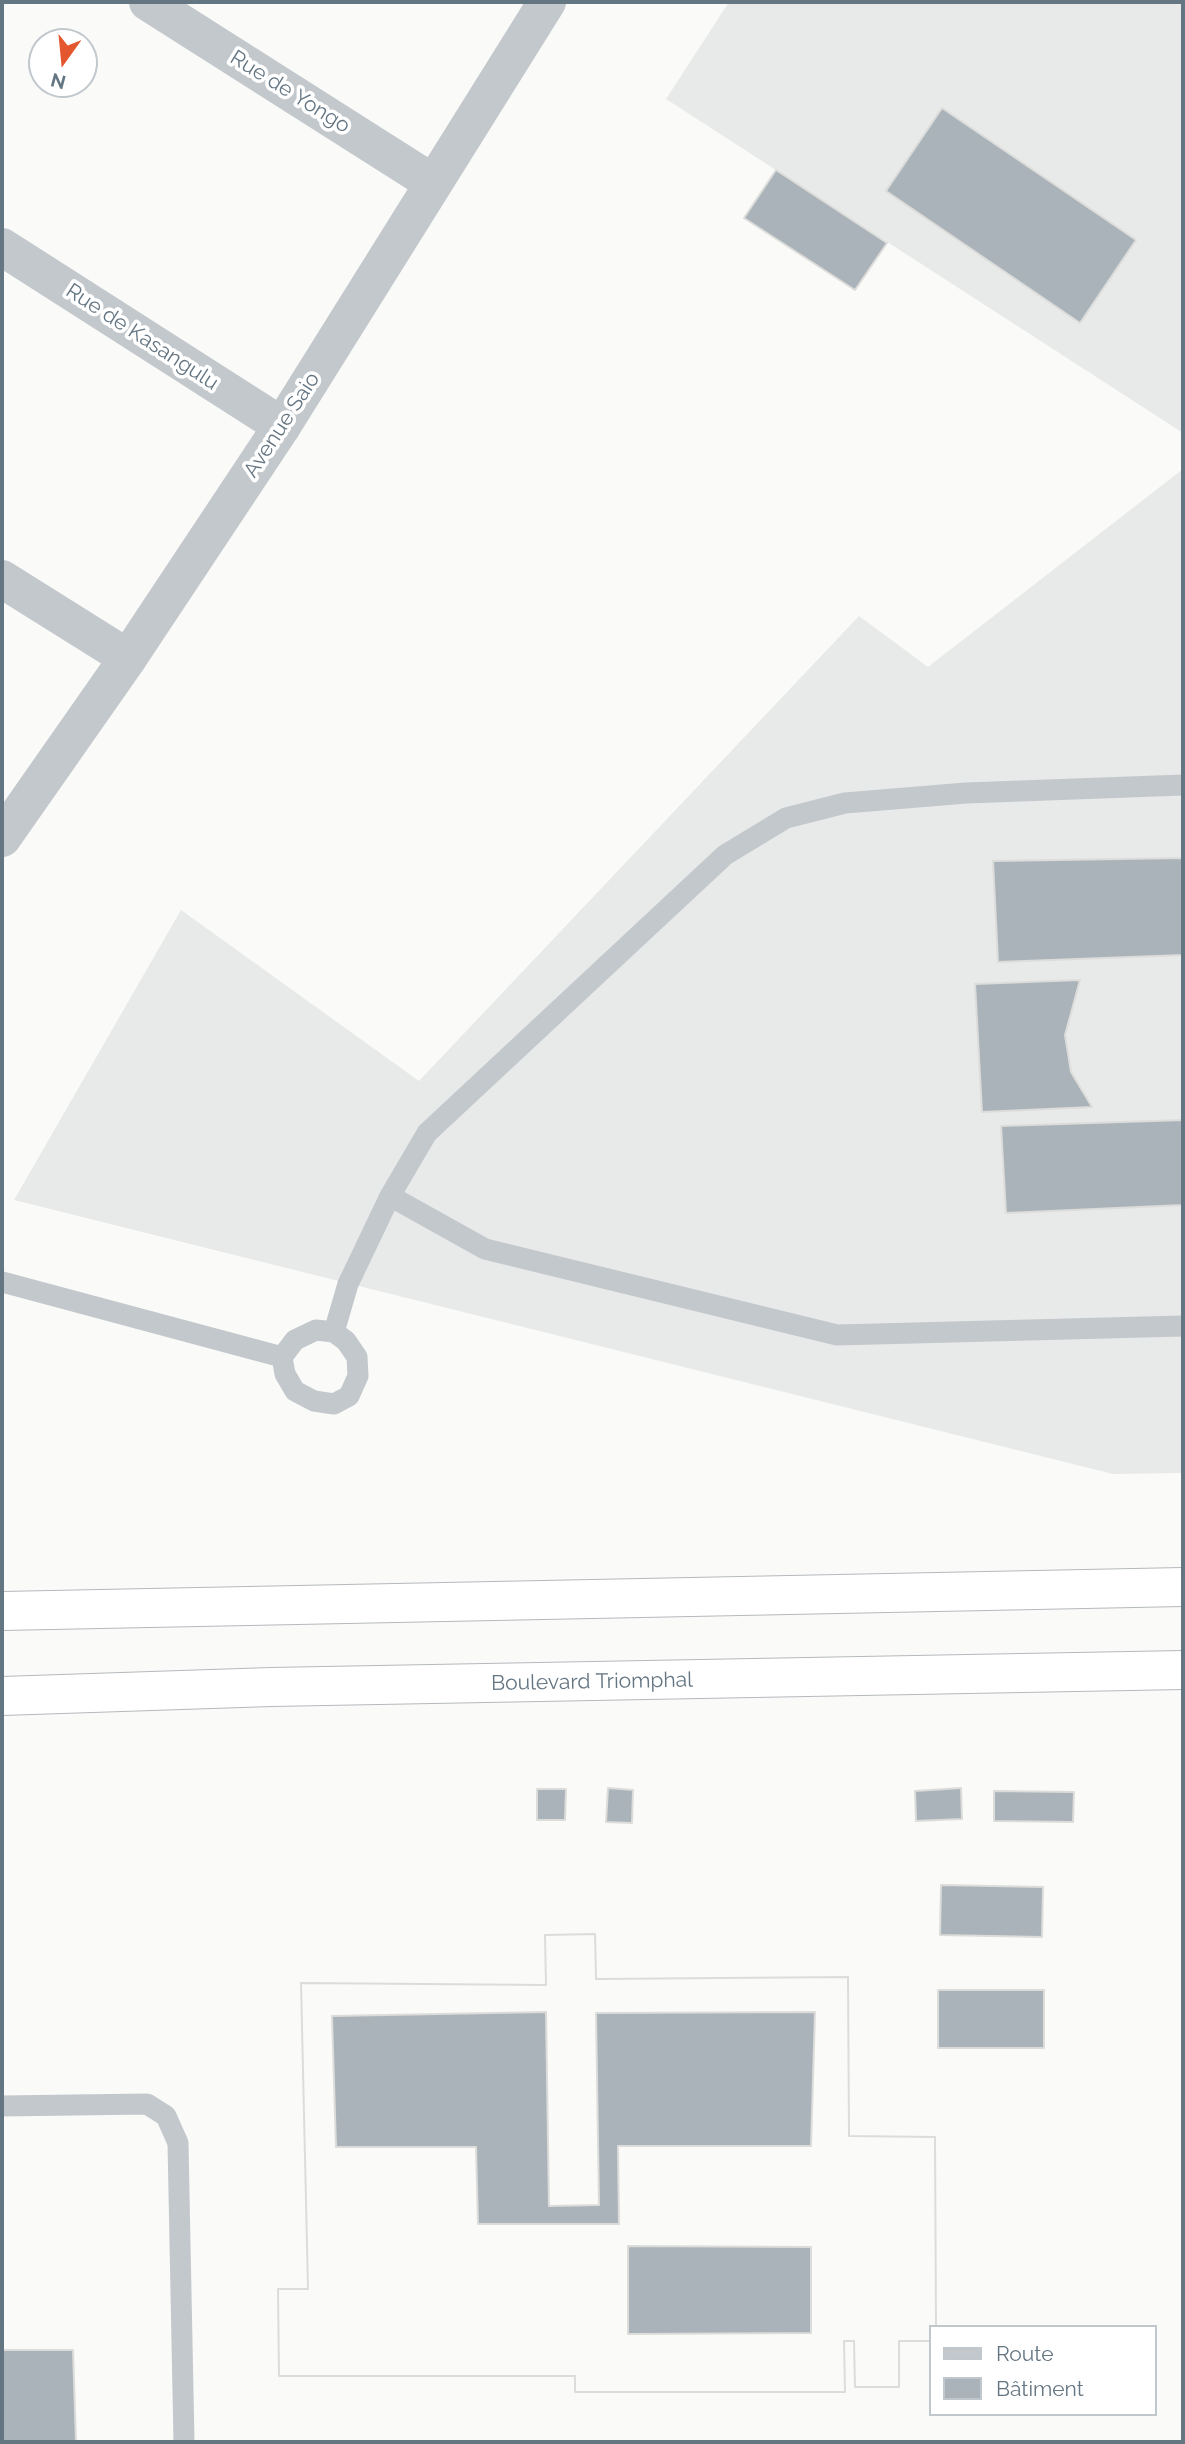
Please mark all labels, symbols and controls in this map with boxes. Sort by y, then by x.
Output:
north arrow [28,28,98,98]
street label: Rue de Yongo [225,45,355,139]
text: N [48,69,68,94]
street label: Rue de Kasangulu [61,278,223,396]
street label: Avenue Saio [239,368,325,482]
street label: Boulevard Triomphal [491,1668,693,1696]
legend [930,2325,1157,2416]
text: Route [996,2341,1054,2366]
text: Bâtiment [996,2376,1084,2401]

